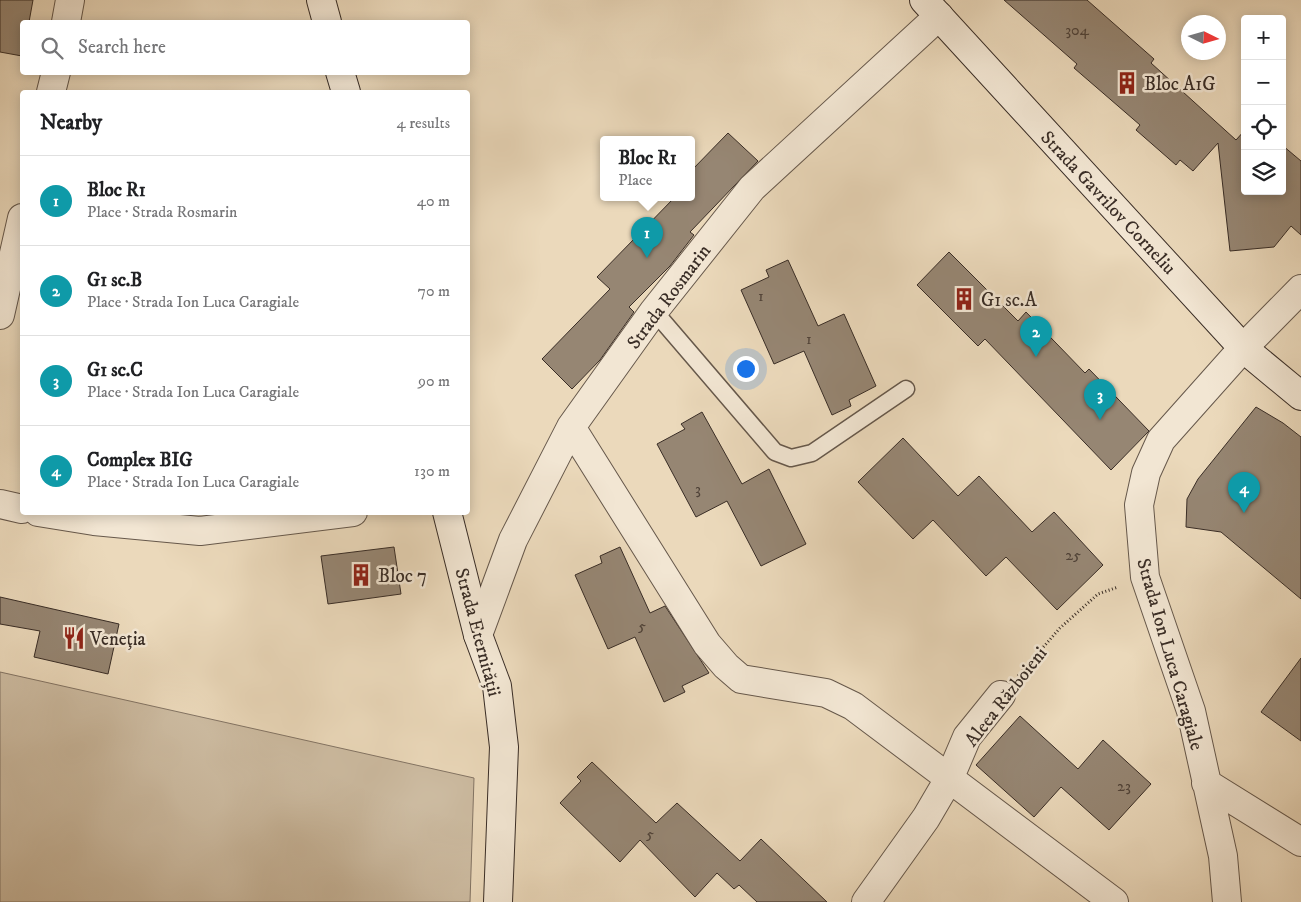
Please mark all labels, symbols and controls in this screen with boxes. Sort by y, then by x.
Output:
north arrow [1181,15,1226,60]
map controls [1241,15,1286,195]
button: + [1241,15,1286,60]
search box [20,20,470,75]
house number: 304 [1065,20,1090,40]
icon: search [38,34,66,62]
text: Search here [78,36,166,59]
button: − [1241,60,1286,105]
building icon: Bloc A1G [1114,70,1140,96]
place label: Bloc A1G [1144,73,1215,96]
button: locate [1241,105,1286,150]
text: Nearby [40,110,102,136]
text: 4 results [397,113,450,133]
street label: Strada Gavrilov Corneliu [1035,126,1180,280]
popup [600,136,695,201]
text: Bloc R1 [618,147,677,170]
button: layers [1241,150,1286,195]
text: Place [618,170,653,190]
text: Bloc R1 [87,179,146,202]
text: 1 [53,191,59,211]
text: 40 m [417,191,450,211]
text: Place · Strada Rosmarin [87,202,237,222]
pin: 1 [631,217,663,258]
street label: Strada Rosmarin [622,240,716,354]
text: G1 sc.B [87,269,142,292]
text: 2 [52,281,60,301]
text: 70 m [418,281,450,301]
house number: 1 [758,286,764,306]
building icon: G1 sc.A [951,286,977,312]
place label: G1 sc.A [981,289,1038,312]
text: Place · Strada Ion Luca Caragiale [87,292,299,312]
pin: 2 [1020,316,1052,357]
house number: 1 [806,329,812,349]
your location [733,356,759,382]
text: G1 sc.C [87,359,143,382]
text: 3 [53,371,59,391]
text: 90 m [418,371,450,391]
pin: 3 [1084,379,1116,420]
text: Place · Strada Ion Luca Caragiale [87,382,299,402]
text: Complex BIG [87,449,192,472]
text: 4 [51,461,61,481]
text: 130 m [414,461,450,481]
text: Place · Strada Ion Luca Caragiale [87,472,299,492]
pin: 4 [1228,472,1260,513]
house number: 3 [695,479,701,499]
house number: 25 [1065,545,1081,565]
street label: Strada Ion Luca Caragiale [1131,556,1208,753]
building icon: Bloc 7 [348,562,374,588]
place label: Bloc 7 [378,565,427,588]
street label: Strada Eternității [449,566,506,699]
house number: 5 [638,616,646,636]
restaurant icon: Veneția [61,625,87,651]
place label: Veneția [89,628,146,651]
street label: Aleea Războieni [960,642,1052,751]
house number: 23 [1117,776,1131,796]
house number: 5 [646,824,654,844]

